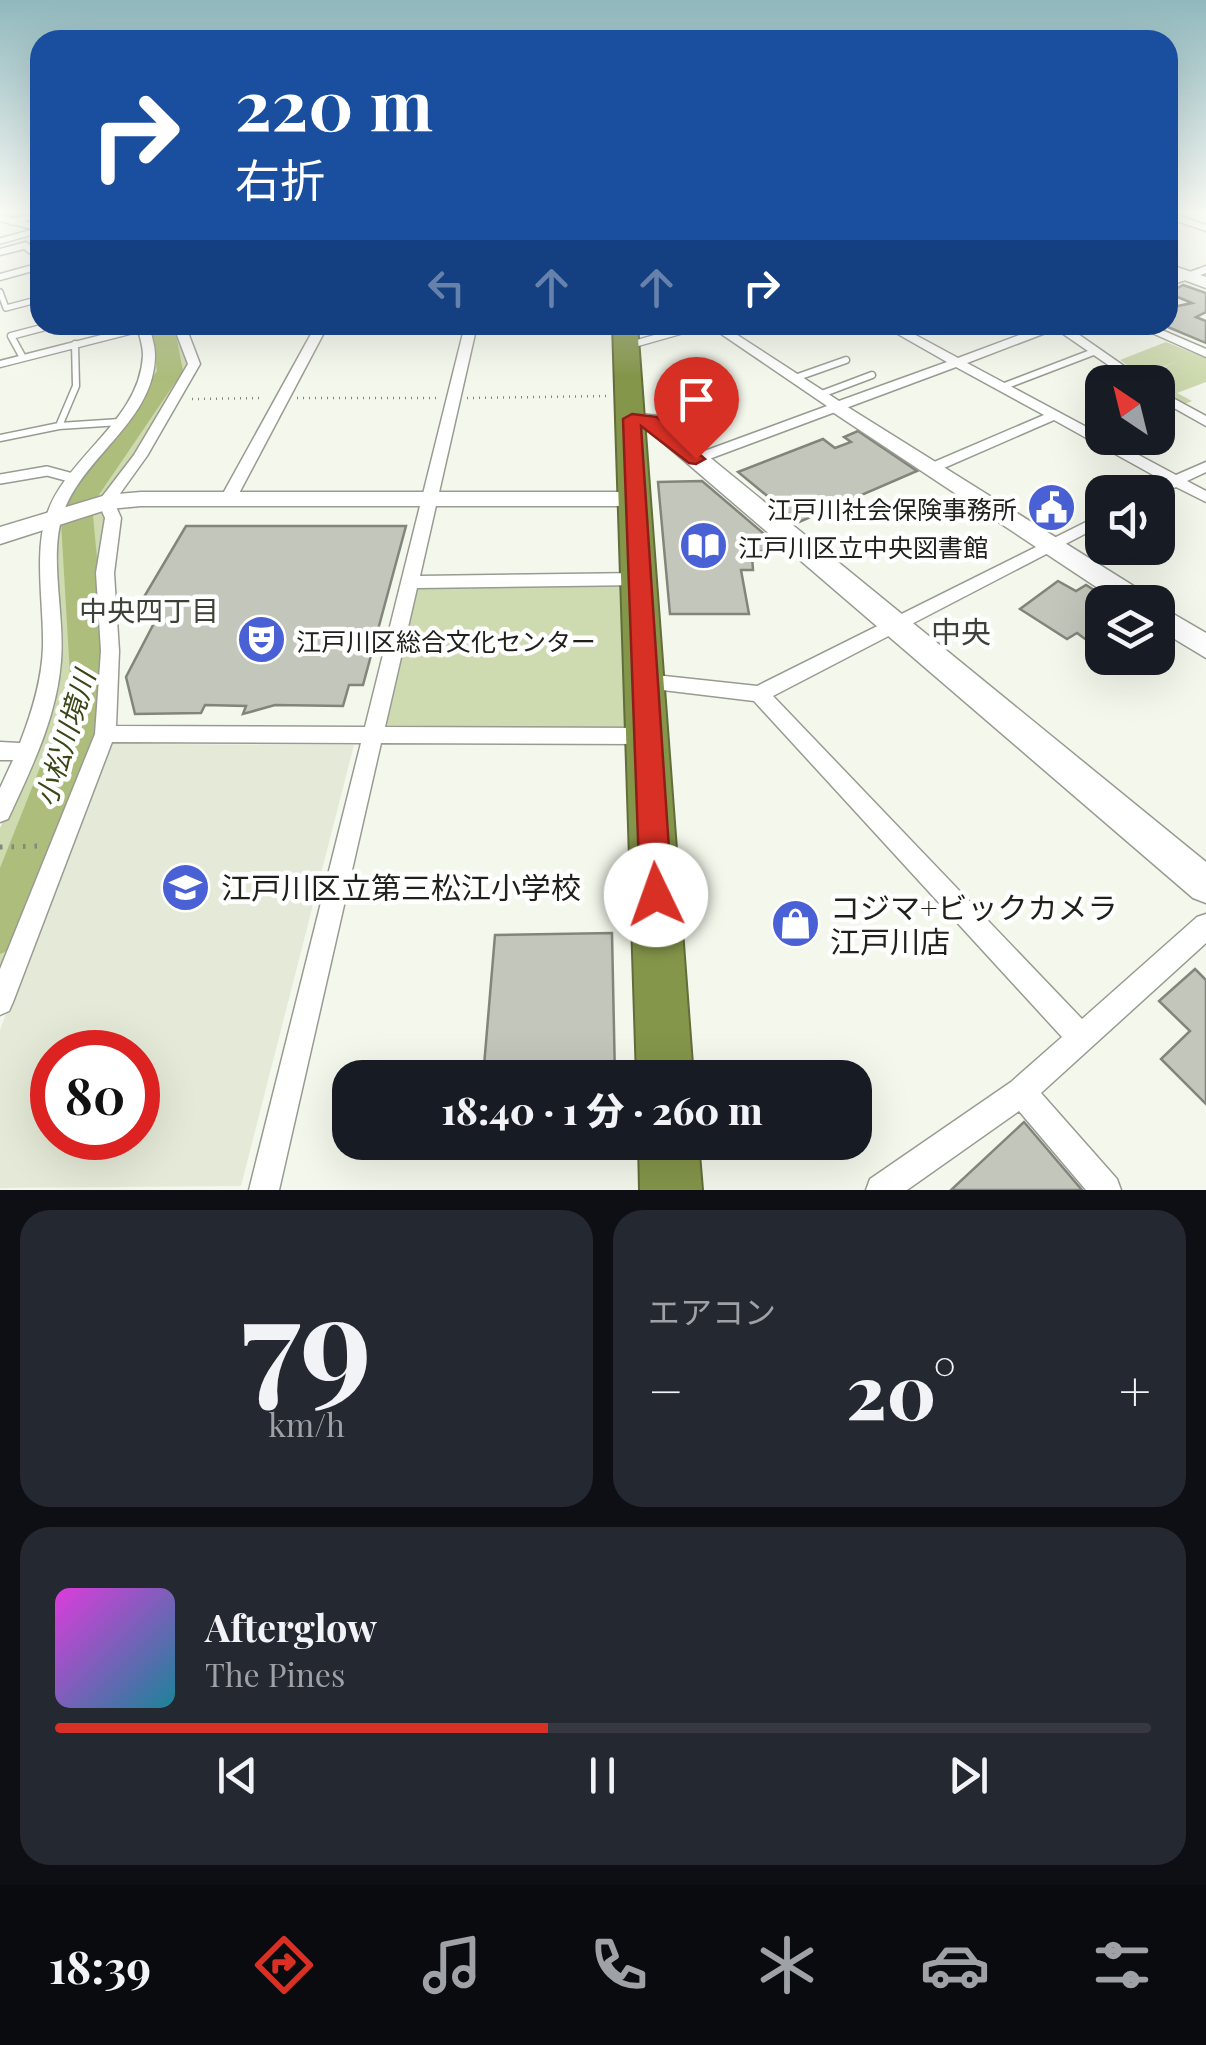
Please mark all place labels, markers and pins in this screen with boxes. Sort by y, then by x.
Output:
pin [654,357,739,460]
public building icon: 江戸川社会保険事務所 [1026,482,1078,534]
place label: 江戸川社会保険事務所 [767,492,1017,525]
library icon: 江戸川区立中央図書館 [677,520,729,572]
place label: 江戸川区立中央図書館 [738,530,988,563]
theatre icon: 江戸川区総合文化センター [235,614,287,666]
place label: 江戸川区総合文化センター [296,624,596,657]
school or university icon: 江戸川区立第三松江小学校 [160,861,212,913]
place label: 江戸川区立第三松江小学校 [221,867,581,907]
place label: コジマ+ビックカメラ 江戸川店 [830,887,1118,961]
shop icon: コジマ+ビックカメラ 江戸川店 [769,898,821,950]

